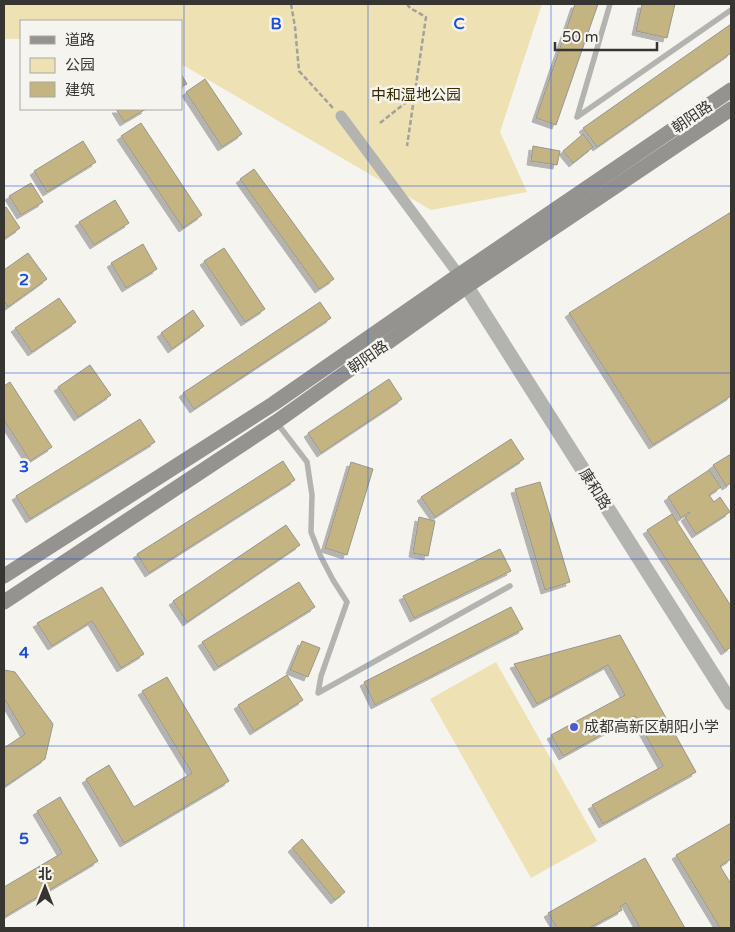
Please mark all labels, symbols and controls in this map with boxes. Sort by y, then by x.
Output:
text: B [270,14,282,34]
text: C [453,14,465,34]
legend [20,20,182,110]
scale bar [555,20,658,52]
text: 50 m [562,28,599,46]
text: 道路 [65,31,95,49]
text: 公园 [65,56,95,74]
text: 建筑 [65,81,95,99]
park label: 中和湿地公园 [371,86,461,104]
street label: 朝阳路 [668,97,716,137]
text: 2 [19,270,29,290]
street label: 朝阳路 [344,337,392,377]
text: 3 [19,457,29,477]
street label: 康和路 [575,465,615,513]
text: 4 [19,643,29,663]
place label: 成都高新区朝阳小学 [584,718,719,736]
marker: 成都高新区朝阳小学 [568,721,580,733]
text: 5 [19,829,29,849]
north arrow [20,862,70,912]
text: 北 [38,866,52,883]

